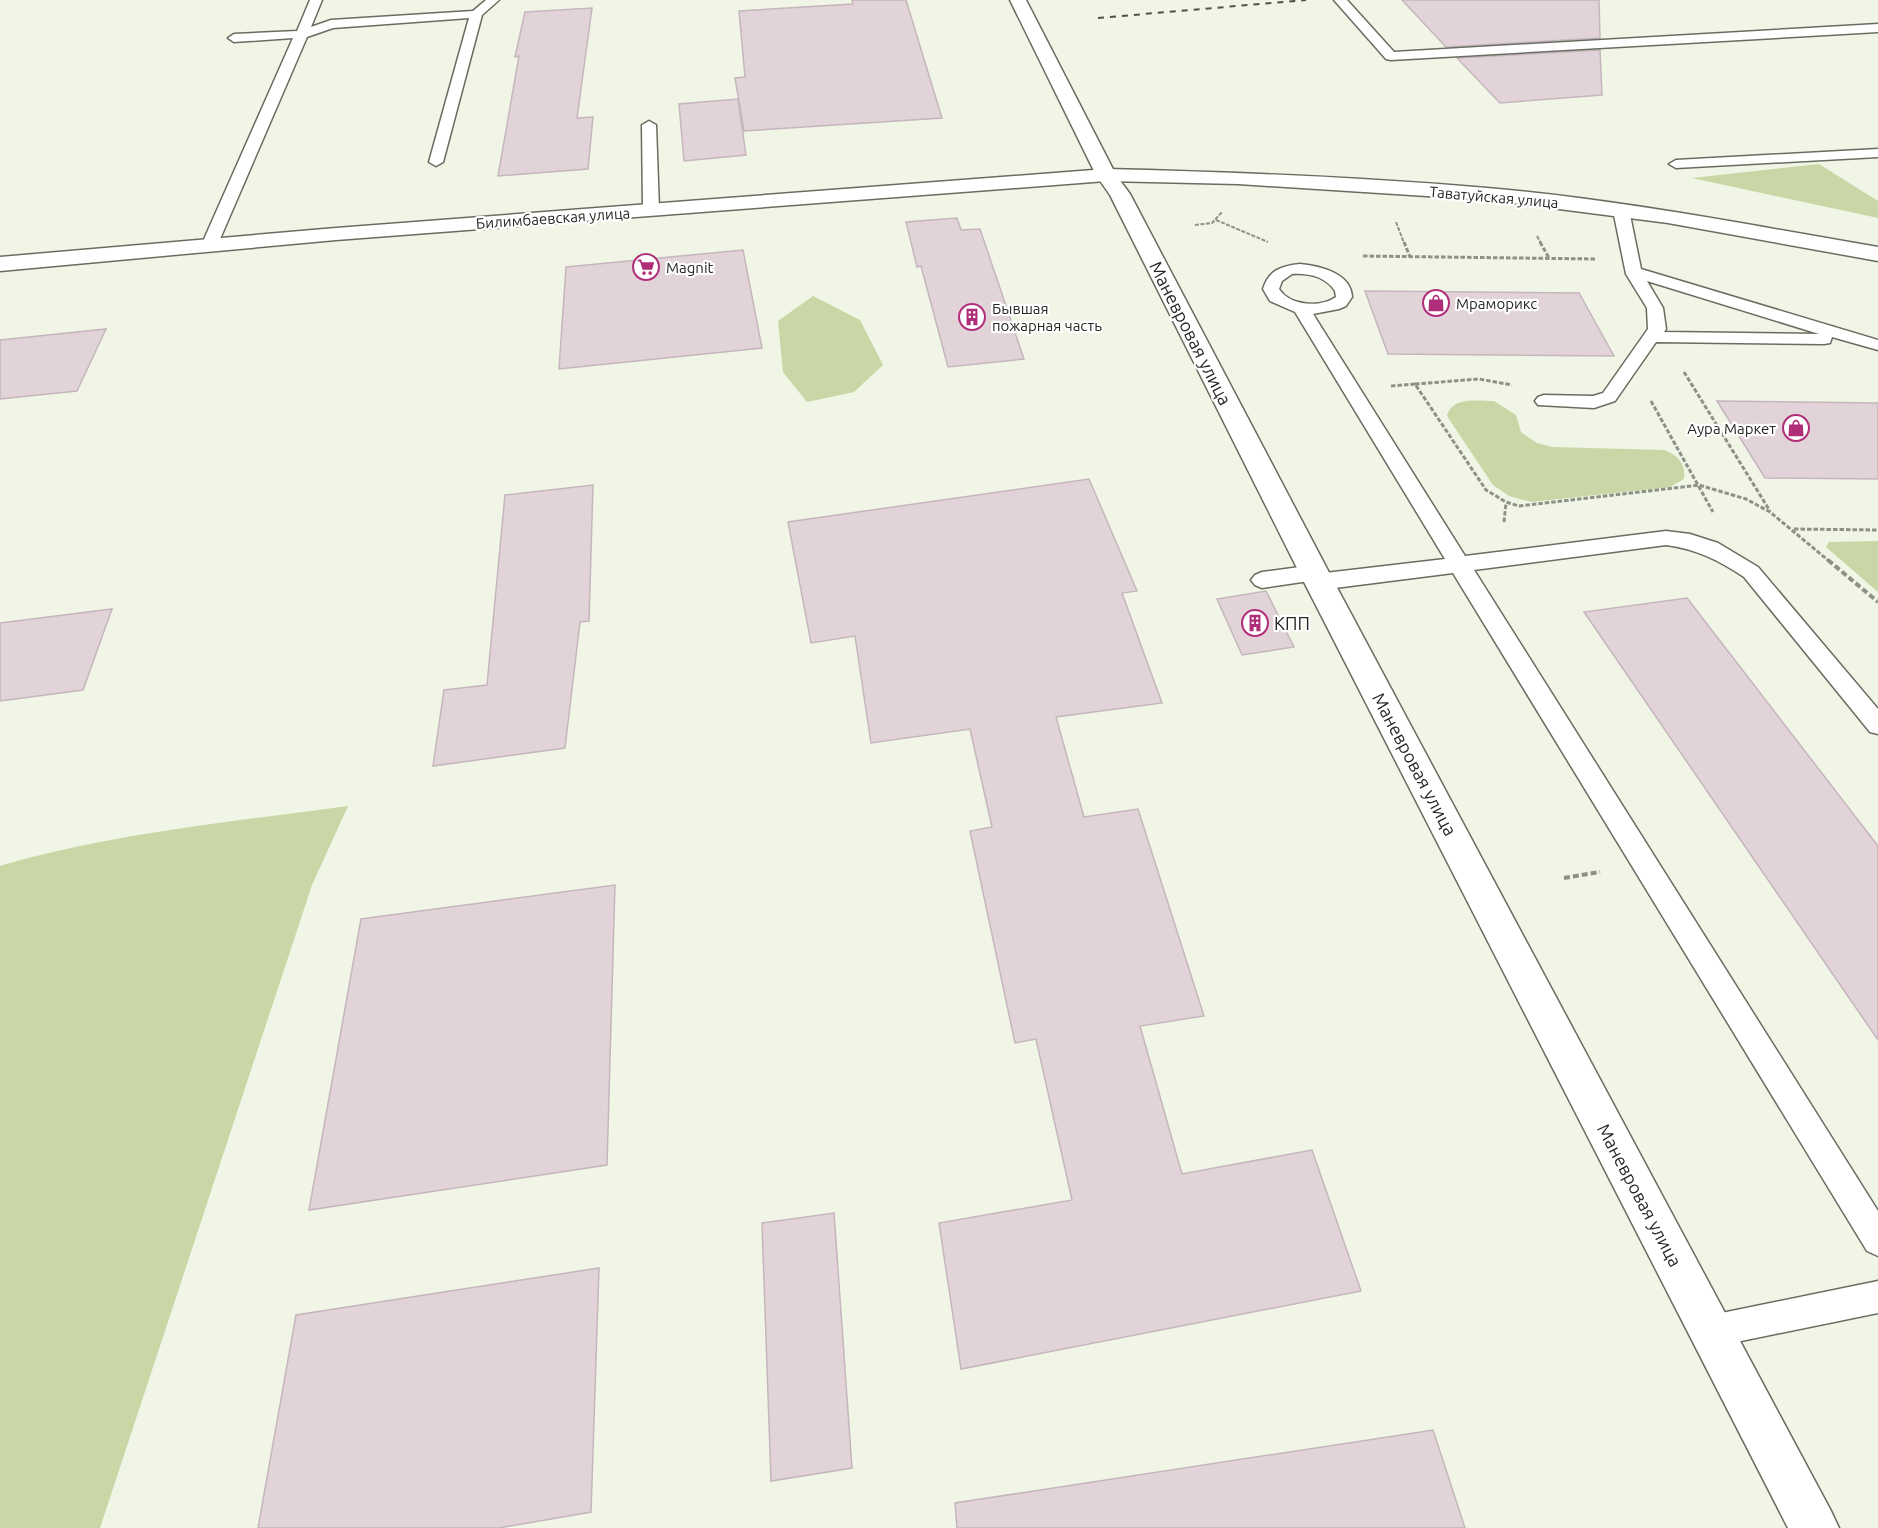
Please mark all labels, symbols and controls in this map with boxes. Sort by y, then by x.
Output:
street label: Таватуйская улица [1429,183,1559,211]
street label: Билимбаевская улица [475,204,631,232]
supermarket icon: Magnit [631,252,661,282]
street label: Маневровая улица [1146,258,1236,408]
place label: Magnit [666,259,714,276]
shop icon: Мраморикс [1421,288,1451,318]
place label: Мраморикс [1456,295,1537,312]
place label: Бывшая пожарная часть [992,300,1102,334]
building icon: Бывшая пожарная часть [957,302,987,332]
shop icon: Аура Маркет [1781,413,1811,443]
place label: Аура Маркет [1687,420,1776,437]
building icon: КПП [1240,608,1270,638]
place label: КПП [1274,613,1310,633]
street label: Маневровая улица [1369,689,1461,839]
street label: Маневровая улица [1594,1120,1686,1270]

